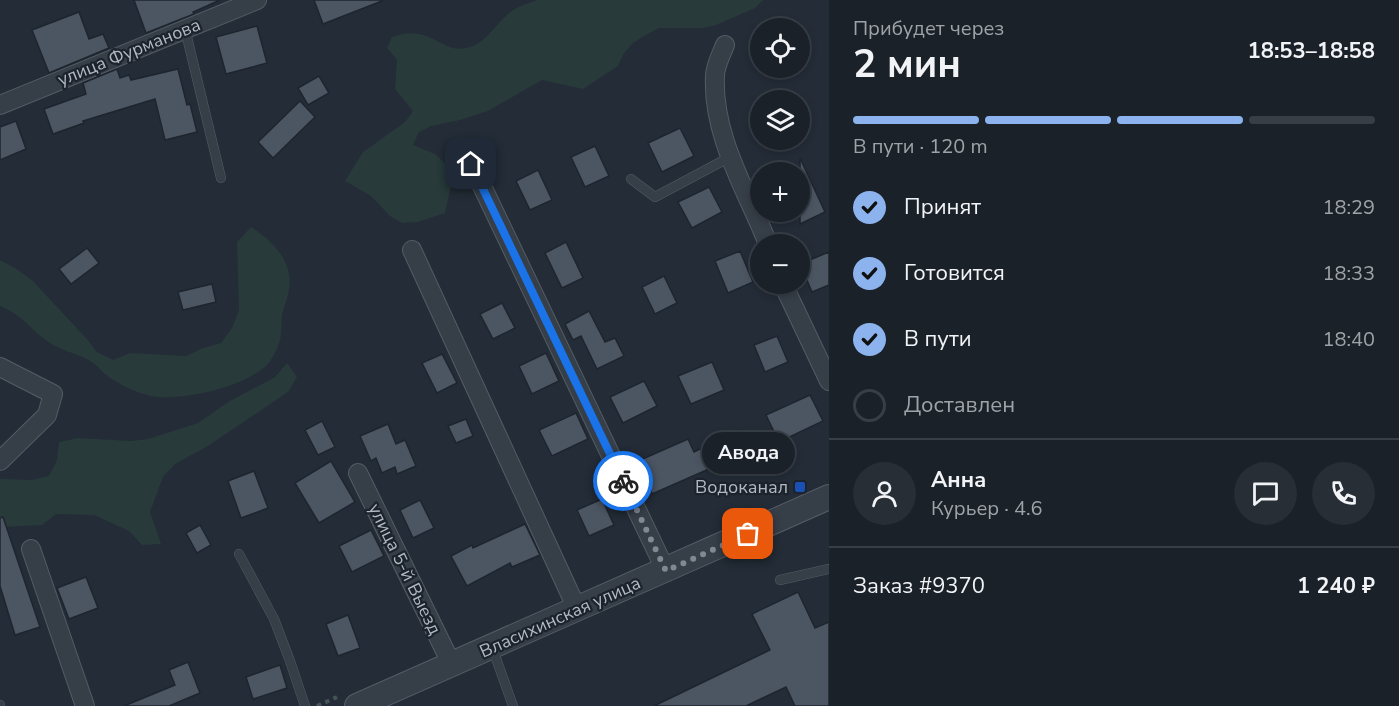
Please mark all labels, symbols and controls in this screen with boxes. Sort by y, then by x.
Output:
street label: улица Фурманова [54,12,204,92]
text: Прибудет через [853,15,1004,42]
map controls [750,18,810,294]
button: locate [750,18,810,78]
text: 18:53–18:58 [1247,36,1375,66]
text: 2 мин [853,38,961,91]
button: layers [750,90,810,150]
text: В пути · 120 m [853,133,988,160]
pin [445,138,496,189]
icon: home [454,147,487,180]
button: + [750,162,810,222]
icon: check [853,191,886,224]
text: Принят [904,192,981,222]
text: 18:29 [1322,194,1375,221]
button: − [750,234,810,294]
icon: check [853,257,886,290]
text: Готовится [904,258,1005,288]
text: 18:33 [1322,260,1375,287]
icon: check [853,323,886,356]
text: В пути [904,324,972,354]
text: 18:40 [1322,326,1375,353]
text: Доставлен [904,390,1015,420]
callout: Авода [702,432,795,474]
text: Авода [718,439,779,466]
courier [593,451,653,511]
button: person [853,462,916,525]
button: chat [1234,462,1297,525]
button: phone [1312,462,1375,525]
icon: bike [607,465,640,498]
text: Анна [931,465,986,495]
place label: Водоканал [695,475,788,499]
marker: Водоканал [793,480,807,494]
text: Курьер · 4.6 [931,495,1043,522]
street label: улица 5-й Выезд [363,499,447,639]
pin [722,508,773,559]
icon: bag [731,517,764,550]
street label: Власихинская улица [476,571,644,663]
text: Заказ #9370 [853,571,985,601]
text: 1 240 ₽ [1297,571,1375,601]

